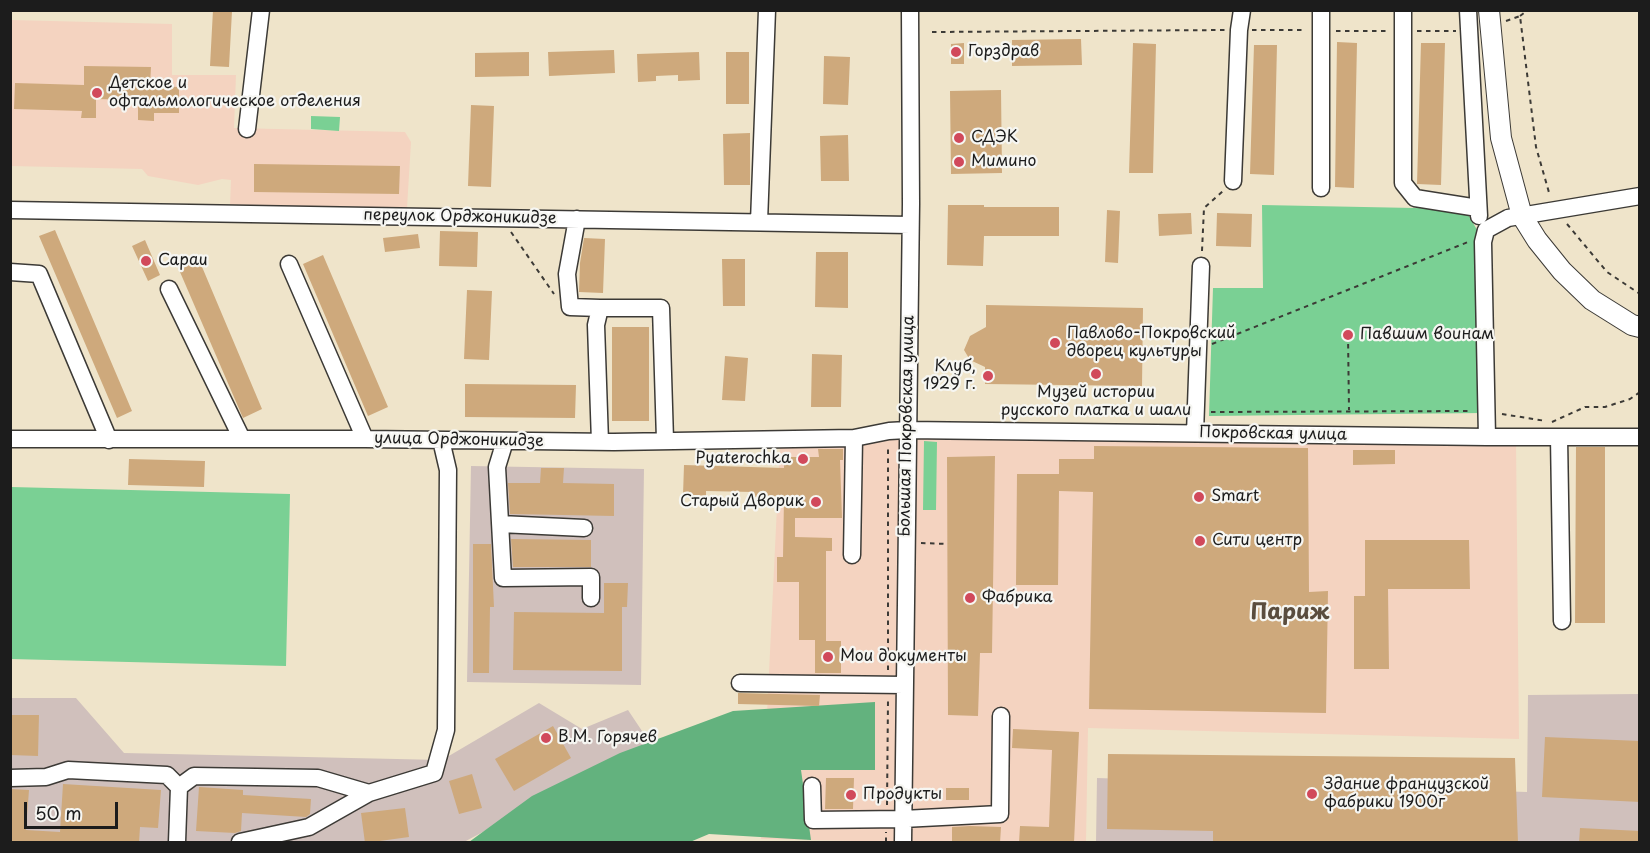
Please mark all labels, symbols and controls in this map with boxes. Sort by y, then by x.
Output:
place label: Горздрав [968,42,1039,62]
marker: Горздрав [949,45,963,59]
place label: Детское и офтальмологическое отделения [109,74,361,112]
marker: Детское и офтальмологическое отделения [90,86,104,100]
place label: СДЭК [971,128,1018,148]
marker: СДЭК [952,131,966,145]
place label: Мимино [971,152,1036,172]
marker: Мимино [952,155,966,169]
street label: переулок Орджоникидзе [363,206,557,228]
place label: Сараи [158,251,208,271]
marker: Сараи [139,254,153,268]
street label: Большая Покровская улица [895,315,919,537]
place label: Павлово-Покровский дворец культуры [1067,324,1235,362]
place label: Павшим воинам [1360,325,1494,345]
marker: Павшим воинам [1341,328,1355,342]
marker: Павлово-Покровский дворец культуры [1048,336,1062,350]
place label: Клуб, 1929 г. [923,357,976,395]
marker: Музей истории русского платка и шали [1089,367,1103,381]
marker: Клуб, 1929 г. [981,369,995,383]
place label: Музей истории русского платка и шали [1000,383,1192,421]
street label: Покровская улица [1199,423,1347,445]
street label: улица Орджоникидзе [374,429,544,451]
place label: Pyaterochka [696,449,791,469]
marker: Pyaterochka [796,452,810,466]
place label: Smart [1211,487,1259,507]
marker: Smart [1192,490,1206,504]
place label: Старый Дворик [680,492,804,512]
marker: Старый Дворик [809,495,823,509]
place label: Сити центр [1212,531,1302,551]
marker: Сити центр [1193,534,1207,548]
place label: Фабрика [982,588,1053,608]
marker: Фабрика [963,591,977,605]
district label: Париж [1250,600,1330,626]
place label: Мои документы [840,647,967,667]
marker: Мои документы [821,650,835,664]
place label: В.М. Горячев [558,728,657,748]
marker: В.М. Горячев [539,731,553,745]
place label: Здание французской фабрики 1900г [1324,775,1489,813]
place label: Продукты [863,785,942,805]
marker: Здание французской фабрики 1900г [1305,787,1319,801]
marker: Продукты [844,788,858,802]
scale bar [27,790,122,828]
text: 50 m [35,799,82,826]

